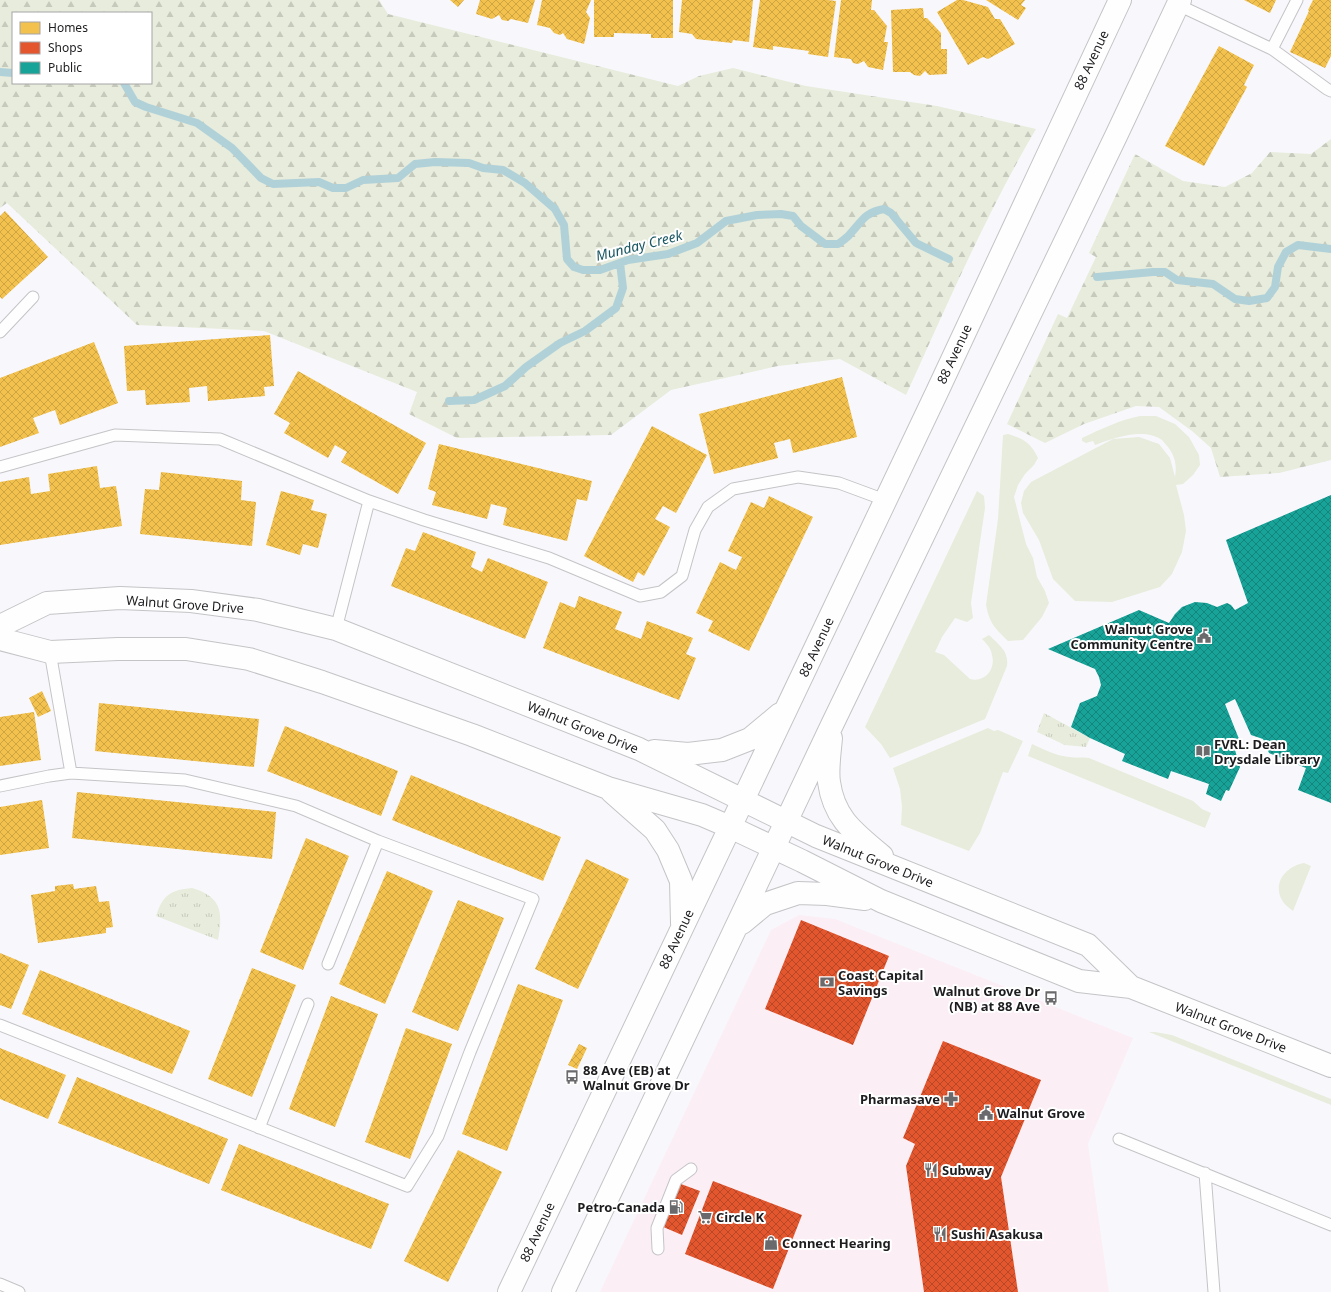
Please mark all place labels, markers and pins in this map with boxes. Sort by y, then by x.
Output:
place label: Walnut Grove Community Centre [1070,620,1193,653]
public building icon: Walnut Grove Community Centre [1196,628,1212,644]
place label: FVRL: Dean Drysdale Library [1214,735,1321,768]
library icon: FVRL: Dean Drysdale Library [1195,743,1211,759]
place label: Coast Capital Savings [838,966,923,999]
bank icon: Coast Capital Savings [819,974,835,990]
place label: Walnut Grove Dr (NB) at 88 Ave [933,982,1040,1015]
bus stop icon: Walnut Grove Dr (NB) at 88 Ave [1043,990,1059,1006]
place label: 88 Ave (EB) at Walnut Grove Dr [583,1061,690,1094]
bus stop icon: 88 Ave (EB) at Walnut Grove Dr [564,1069,580,1085]
place label: Pharmasave [860,1090,940,1108]
pharmacy icon: Pharmasave [943,1091,959,1107]
place label: Walnut Grove [997,1104,1085,1122]
public building icon: Walnut Grove [978,1105,994,1121]
place label: Subway [942,1161,992,1179]
restaurant icon: Subway [923,1162,939,1178]
place label: Petro-Canada [577,1198,665,1216]
fuel station icon: Petro-Canada [668,1199,684,1215]
place label: Circle K [716,1208,765,1226]
supermarket icon: Circle K [697,1209,713,1225]
place label: Sushi Asakusa [951,1225,1043,1243]
restaurant icon: Sushi Asakusa [932,1226,948,1242]
place label: Connect Hearing [782,1234,891,1252]
shop icon: Connect Hearing [763,1235,779,1251]

